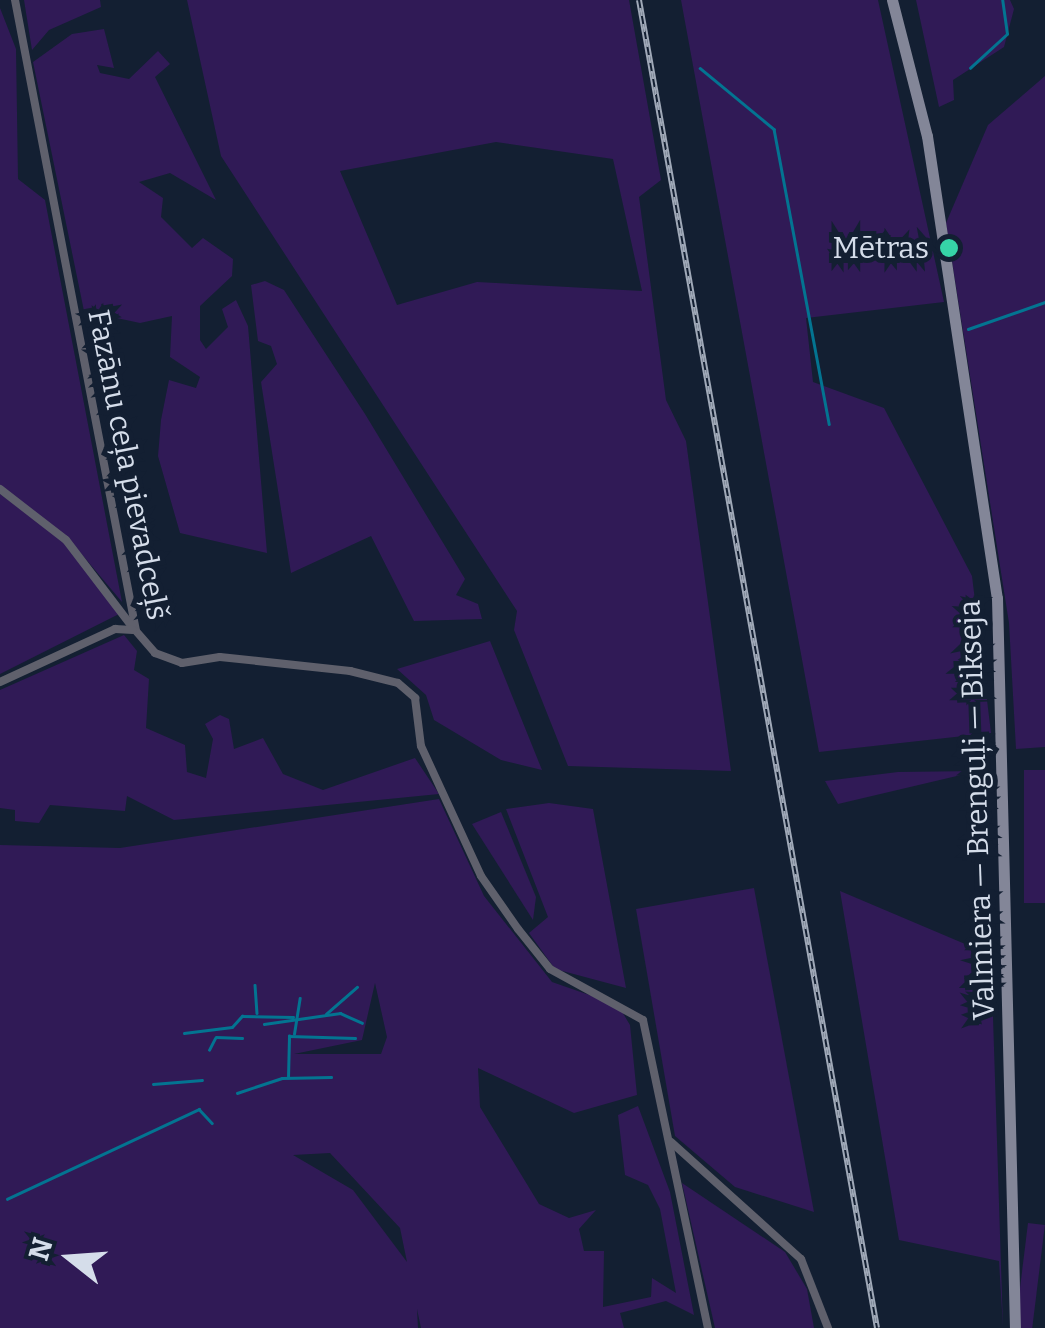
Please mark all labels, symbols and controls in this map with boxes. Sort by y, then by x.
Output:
place label: Mētras [832,230,929,266]
marker: Mētras [938,237,960,259]
street label: Fazānu ceļa pievadceļš [80,307,176,623]
street label: Valmiera — Brenguļi — Bikseja [952,599,1002,1021]
north arrow [20,1208,120,1308]
text: N [22,1234,60,1264]

